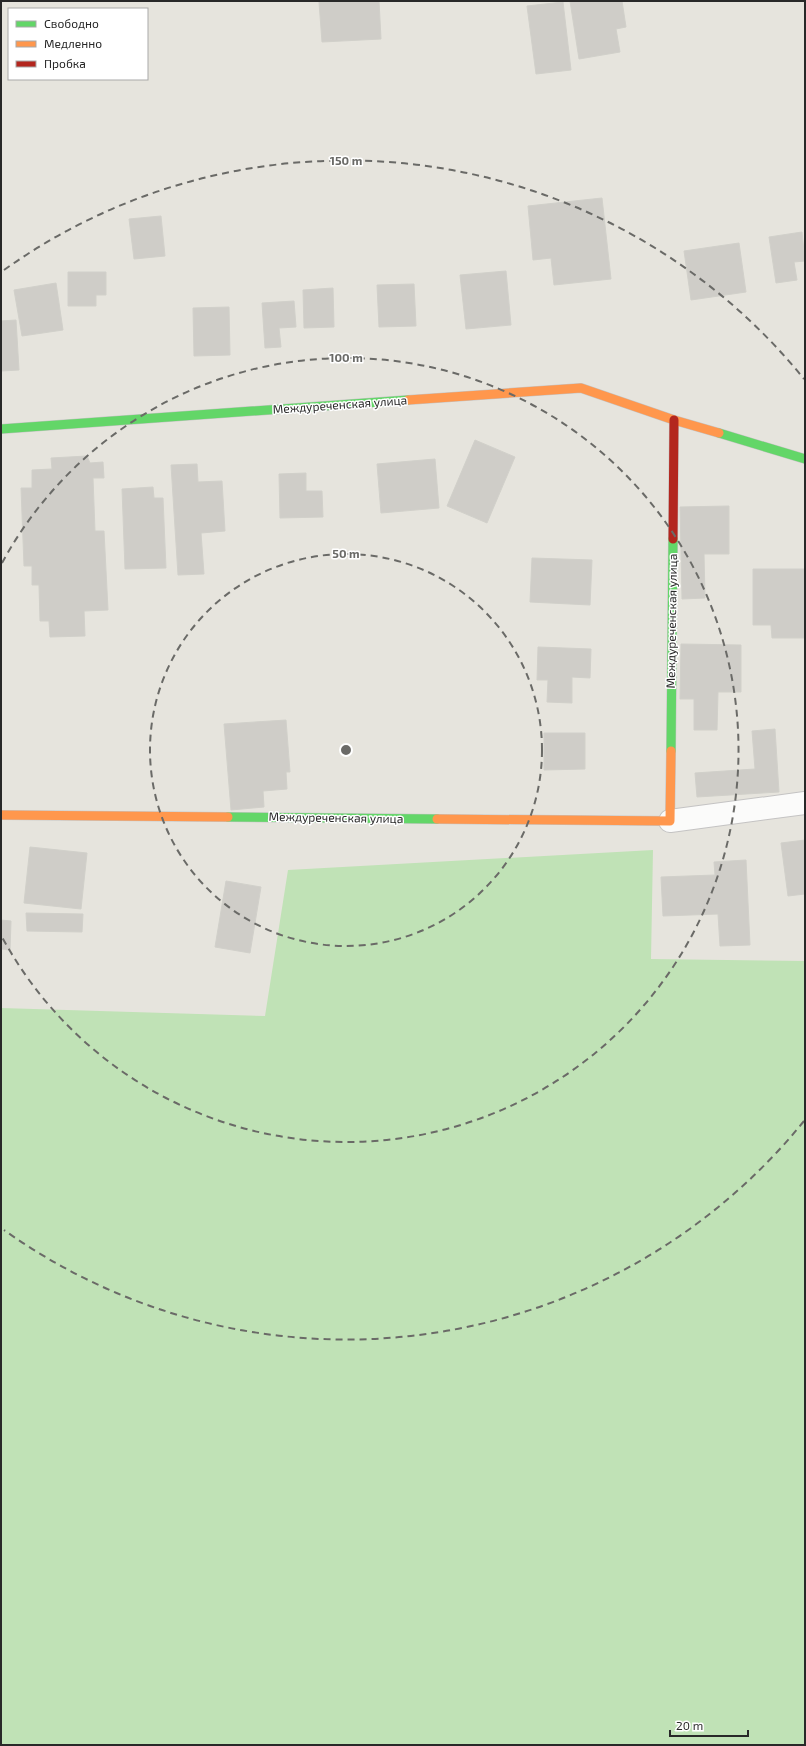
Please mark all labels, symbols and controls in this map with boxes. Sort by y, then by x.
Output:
legend [8,8,148,80]
text: Свободно [44,16,99,30]
text: Медленно [44,36,102,50]
text: Пробка [44,56,86,70]
text: 150 m [330,153,362,167]
text: 100 m [329,350,363,364]
street label: Междуреченская улица [272,392,408,417]
text: 50 m [332,546,360,560]
street label: Междуреченская улица [663,554,680,688]
centre of rings [339,743,353,757]
street label: Междуреченская улица [269,809,403,826]
scale bar [670,1712,748,1738]
text: 20 m [676,1718,703,1732]

